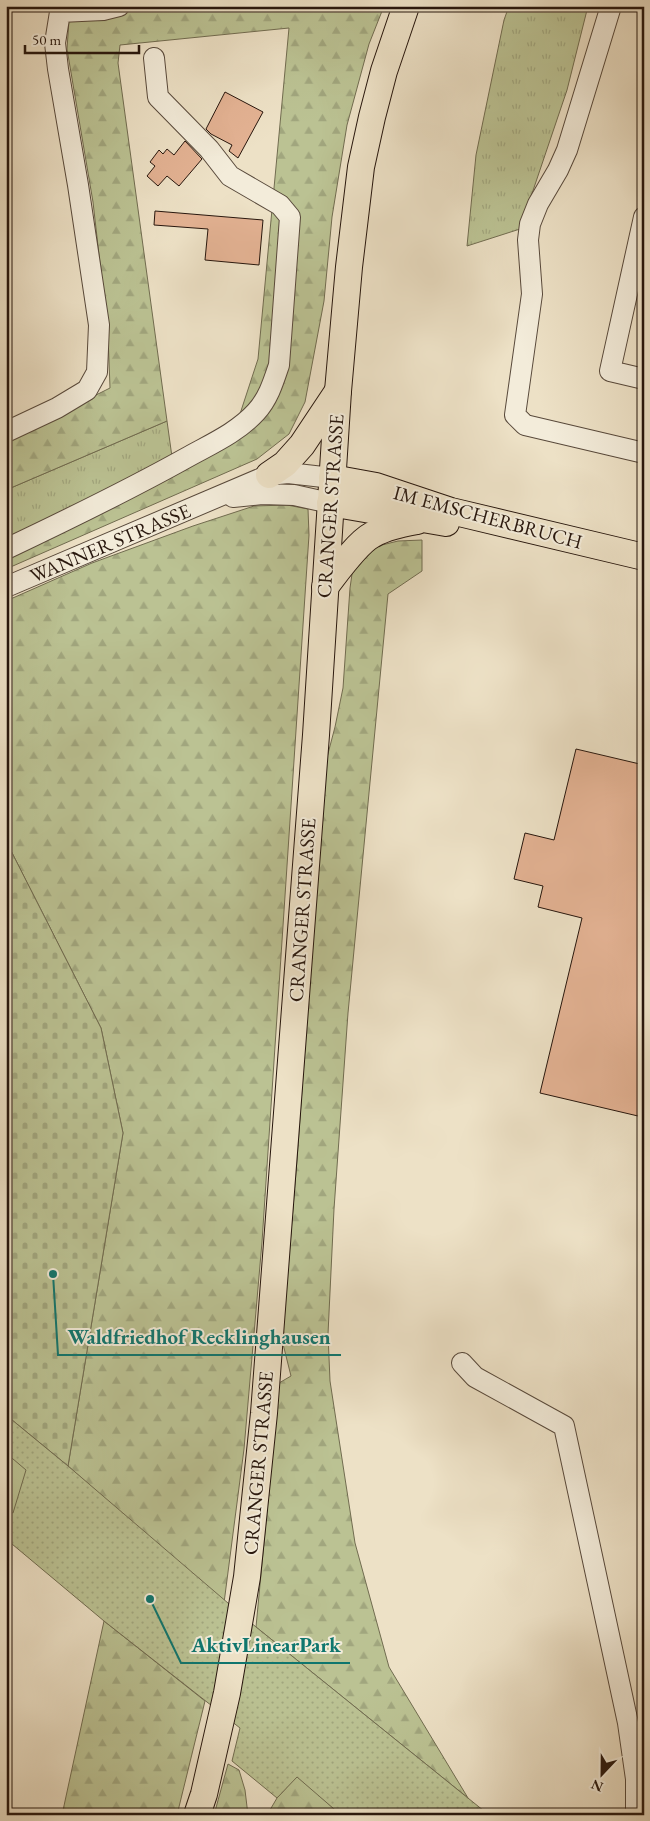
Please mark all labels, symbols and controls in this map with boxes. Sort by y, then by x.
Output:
scale bar [25,22,139,54]
text: 50 m [32,30,61,49]
street label: CRANGER STRASSE [311,413,349,599]
street label: IM EMSCHERBRUCH [391,479,585,555]
street label: WANNER STRASSE [26,497,194,589]
street label: CRANGER STRASSE [283,817,321,1003]
callout: Waldfriedhof Recklinghausen [58,1319,341,1355]
text: Waldfriedhof Recklinghausen [67,1323,331,1350]
street label: CRANGER STRASSE [237,1370,279,1556]
callout: AktivLinearPark [181,1627,350,1663]
text: AktivLinearPark [190,1631,341,1658]
north arrow [578,1748,628,1798]
text: N [588,1775,606,1797]

